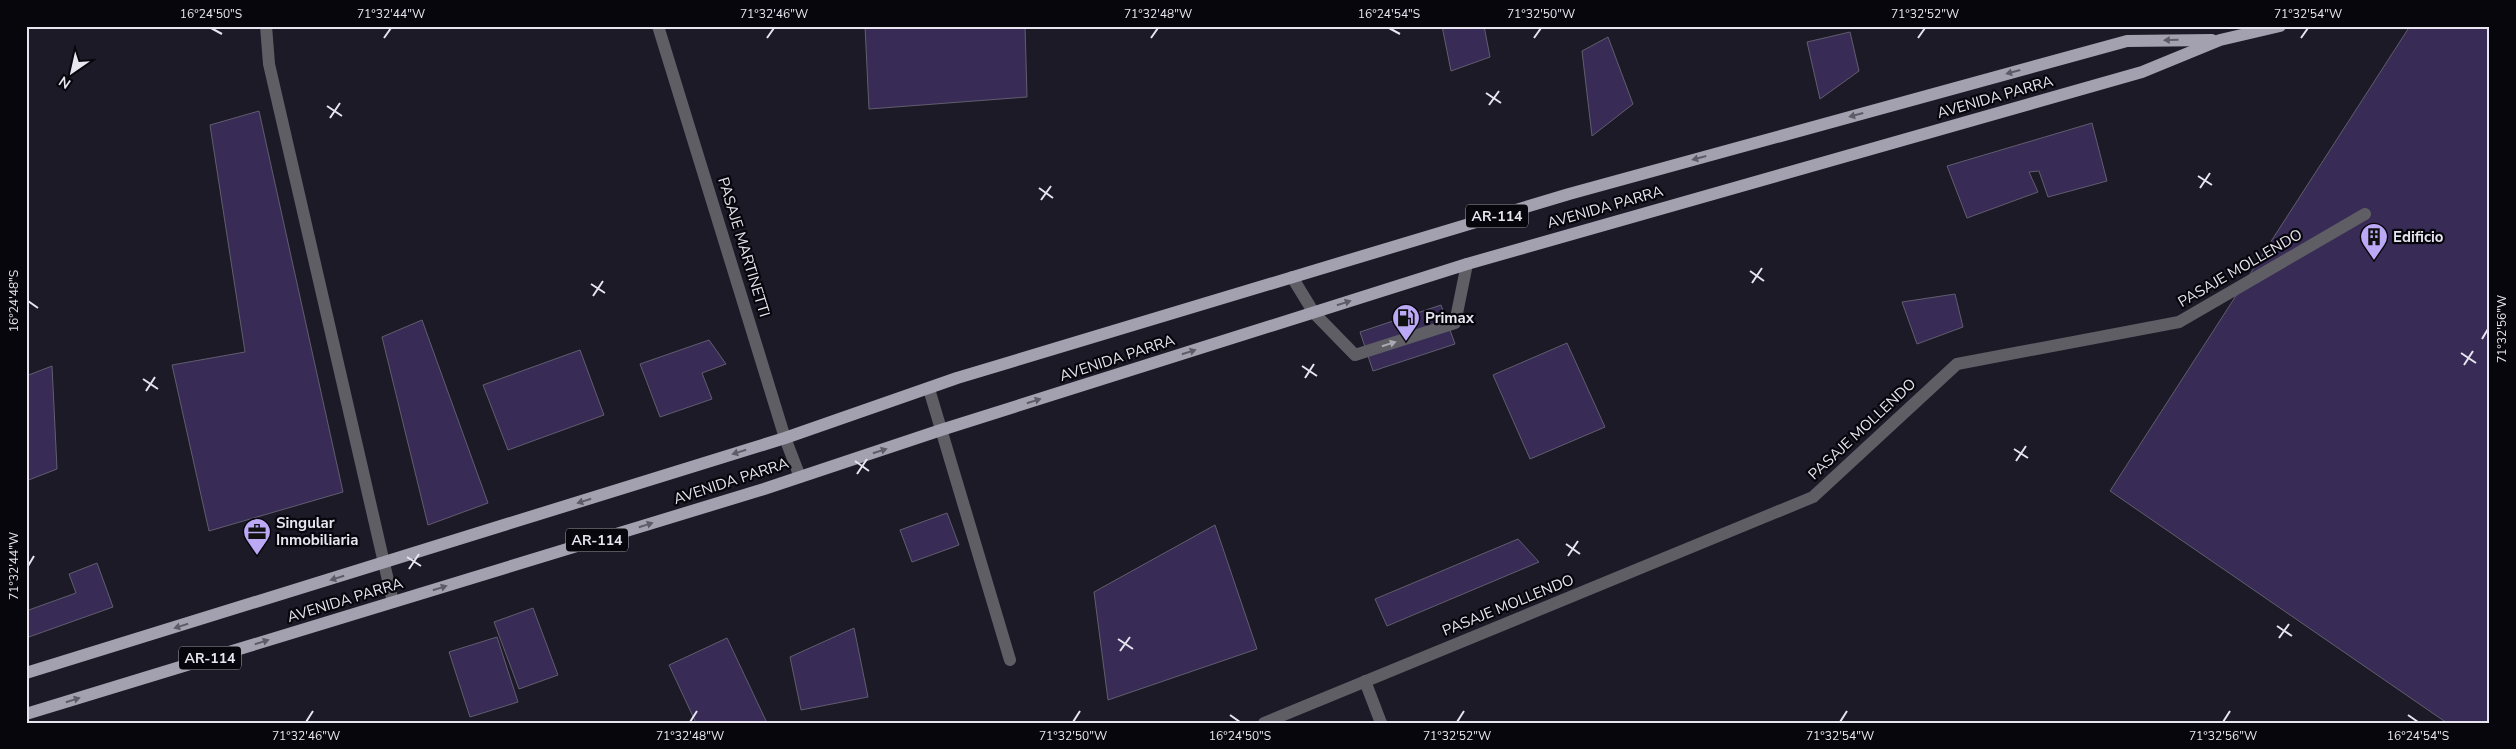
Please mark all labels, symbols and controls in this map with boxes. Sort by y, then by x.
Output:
text: 16°24'50"S [180,6,242,22]
text: 71°32'44"W [357,6,425,22]
text: 71°32'46"W [740,6,808,22]
text: 71°32'48"W [1124,6,1192,22]
text: 16°24'54"S [1358,6,1420,22]
text: 71°32'50"W [1507,6,1575,22]
text: 71°32'52"W [1891,6,1959,22]
text: 71°32'54"W [2274,6,2342,22]
one-way arrow [2163,36,2179,44]
north arrow [48,48,98,98]
one-way arrow [2005,69,2020,77]
street label: AVENIDA PARRA [1935,71,2056,123]
text: N [55,72,75,93]
one-way arrow [1848,112,1863,120]
one-way arrow [1692,155,1707,163]
street label: PASAJE MARTINETTI [713,175,775,319]
street label: AVENIDA PARRA [1545,181,1666,233]
road number: AR-114 [1466,205,1528,228]
building icon: Edificio [2359,222,2389,261]
street label: PASAJE MOLLENDO [2174,224,2306,312]
place label: Edificio [2393,227,2444,247]
text: 16°24'48"S [6,270,22,332]
text: 71°32'56"W [2494,295,2510,363]
one-way arrow [1337,299,1352,307]
fuel station icon: Primax [1391,303,1421,342]
place label: Primax [1425,308,1475,328]
street label: AVENIDA PARRA [1057,330,1177,386]
one-way arrow [1382,339,1397,347]
one-way arrow [1182,348,1197,356]
street label: PASAJE MOLLENDO [1804,374,1920,484]
one-way arrow [1027,397,1042,405]
one-way arrow [872,447,887,454]
one-way arrow [731,449,746,457]
street label: AVENIDA PARRA [671,453,791,509]
one-way arrow [576,497,591,505]
place label: Singular Inmobiliaria [276,513,358,550]
office icon: Singular Inmobiliaria [242,517,272,556]
one-way arrow [638,521,653,529]
road number: AR-114 [566,528,628,552]
text: 71°32'44"W [6,532,22,600]
street label: PASAJE MOLLENDO [1439,569,1577,641]
street label: AVENIDA PARRA [285,573,405,627]
one-way arrow [329,575,344,583]
one-way arrow [433,584,448,592]
one-way arrow [174,622,189,630]
one-way arrow [254,638,269,646]
road number: AR-114 [179,646,241,670]
one-way arrow [66,695,81,703]
text: 71°32'46"W [272,728,340,744]
text: 71°32'48"W [656,728,724,744]
text: 71°32'50"W [1039,728,1107,744]
text: 16°24'50"S [1209,728,1271,744]
text: 71°32'52"W [1423,728,1491,744]
text: 71°32'54"W [1806,728,1874,744]
text: 71°32'56"W [2189,728,2257,744]
text: 16°24'54"S [2387,728,2449,744]

